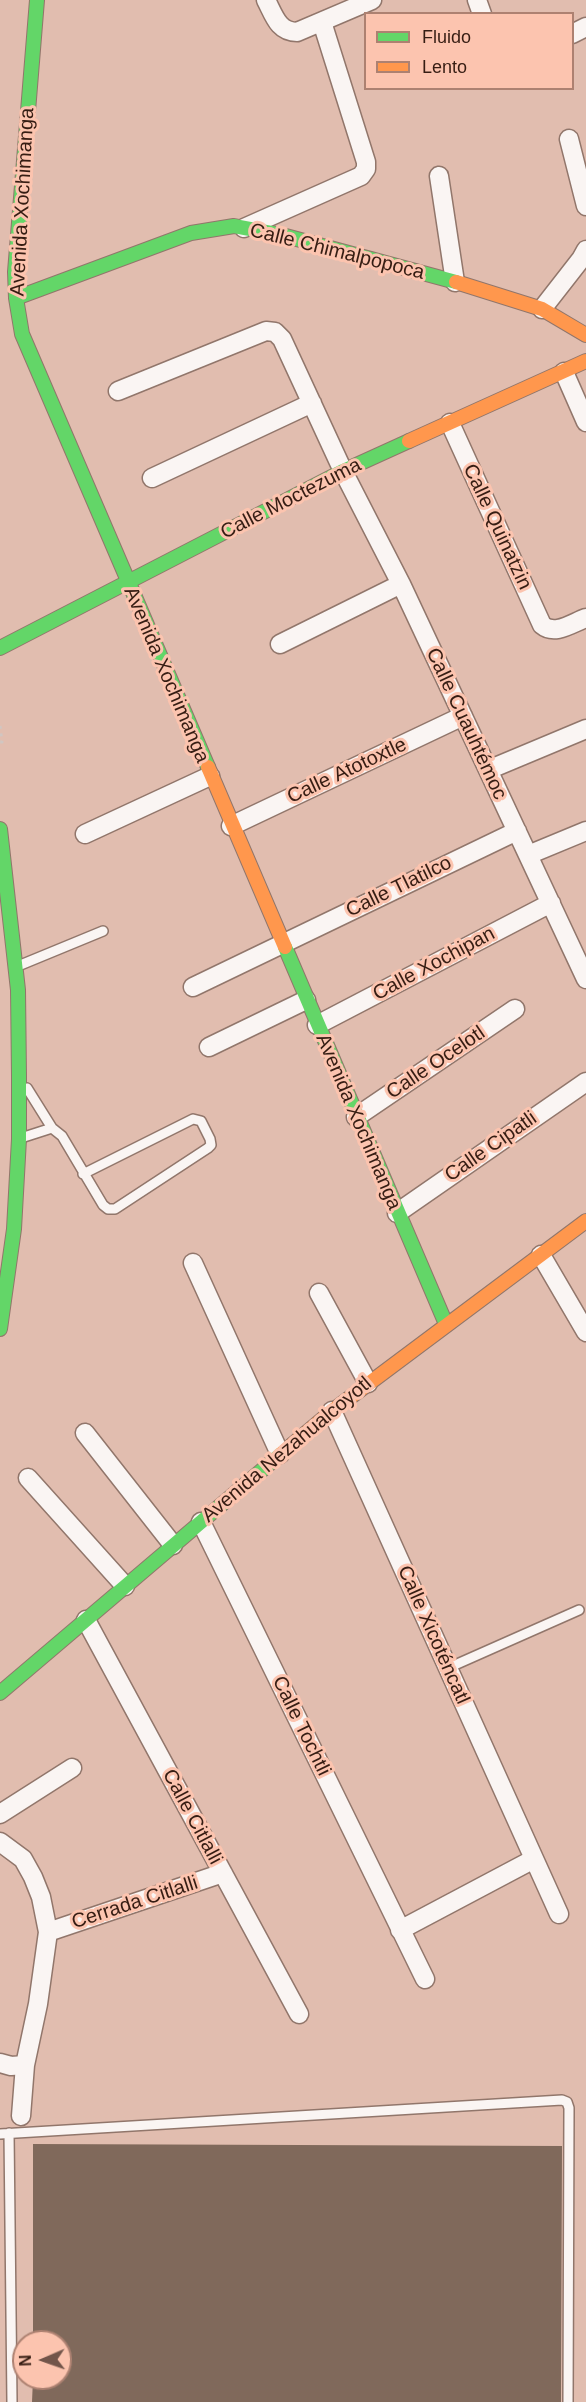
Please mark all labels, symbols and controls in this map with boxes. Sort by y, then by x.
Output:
legend [364,12,574,90]
text: Fluido [422,27,471,47]
text: Lento [422,57,467,77]
street label: Avenida Xochimanga [6,107,40,297]
street label: Calle Chimalpopoca [247,219,427,285]
street label: Calle Moctezuma [217,453,365,545]
street label: Calle Quinatzin [457,460,537,594]
street label: Avenida Xochimanga [118,583,214,767]
street label: Calle Cuauhtémoc [420,644,512,804]
street label: Calle Atotoxtle [283,733,411,809]
street label: Calle Tlatilco [342,851,456,923]
street label: Calle Xochipan [369,922,499,1006]
street label: Calle Ocelotl [382,1021,490,1105]
street label: Avenida Xochimanga [310,1030,406,1214]
street label: Calle Cipatli [440,1107,542,1187]
street label: Avenida Nezahualcoyotl [197,1372,377,1528]
street label: Calle Xicoténcatl [392,1562,474,1708]
street label: Calle Tochtli [267,1672,335,1780]
street label: Calle Citlalli [157,1765,227,1869]
street label: Cerrada Citlalli [69,1871,201,1935]
north arrow [12,2330,72,2390]
text: N [17,2355,34,2367]

